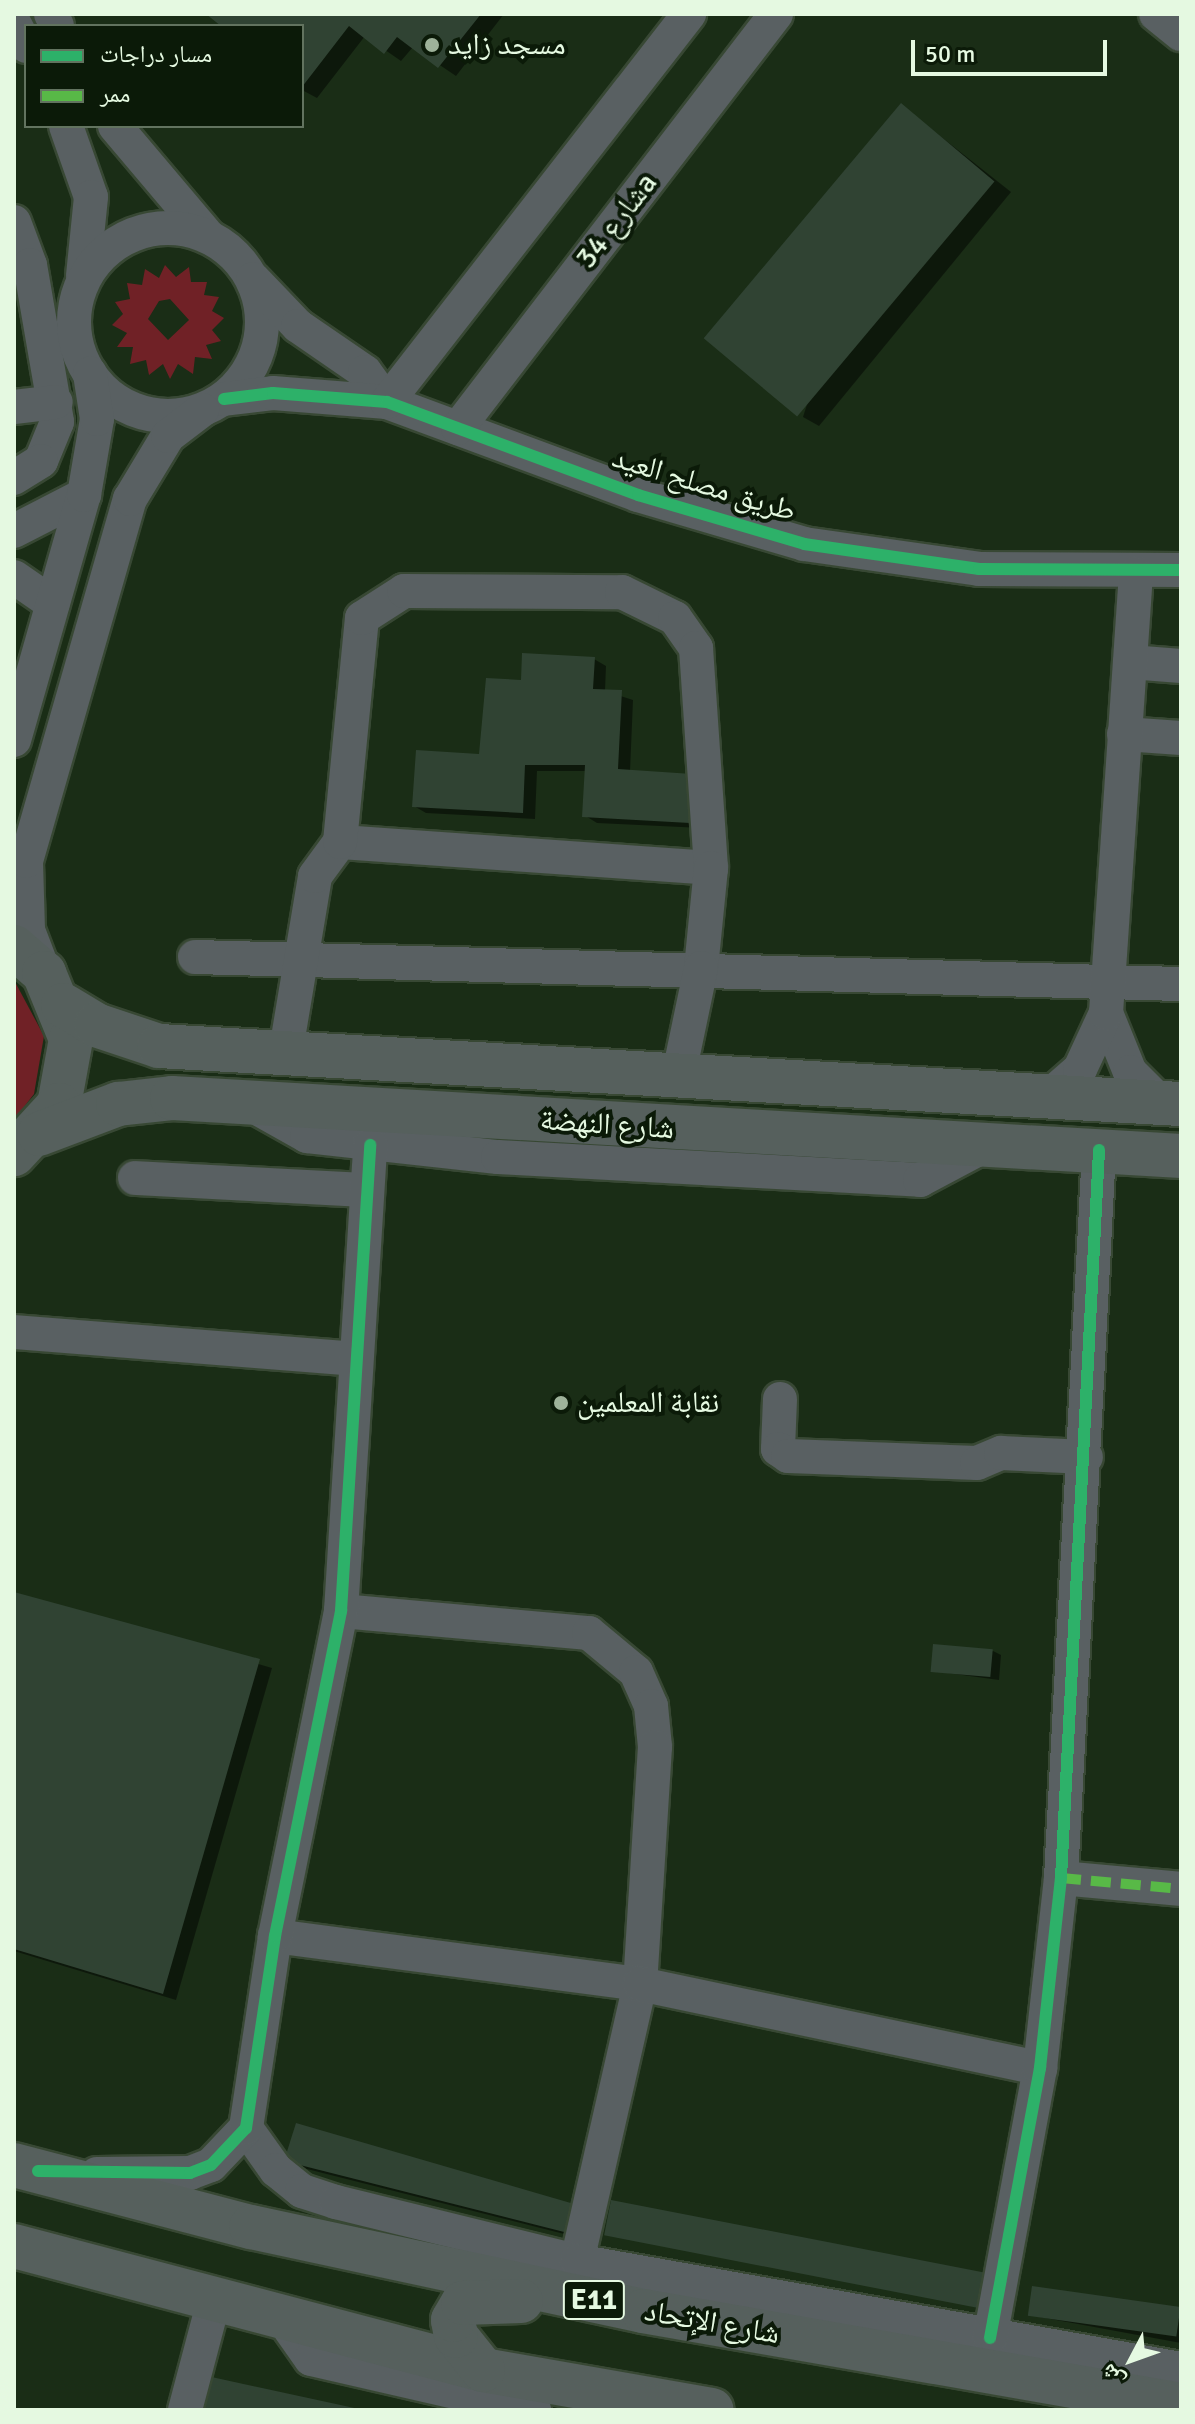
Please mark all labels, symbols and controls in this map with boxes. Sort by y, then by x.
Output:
legend [24,24,304,128]
scale bar [915,24,1111,74]
place label: مسجد زايد [448,27,566,63]
marker: مسجد زايد [423,36,441,54]
text: مسار دراجات [100,39,212,69]
text: 50 m [925,39,975,69]
text: ممر [100,79,131,109]
street label: شارع 34a [569,166,665,276]
street label: طريق مصلح العيد [608,440,800,530]
street label: شارع النهضة [539,1102,675,1148]
place label: نقابة المعلمين [577,1385,719,1421]
marker: نقابة المعلمين [552,1394,570,1412]
road number: E11 [562,2276,626,2324]
street label: شارع الإتحاد [642,2293,782,2353]
north arrow [1091,2320,1171,2400]
text: ش [1095,2358,1130,2394]

